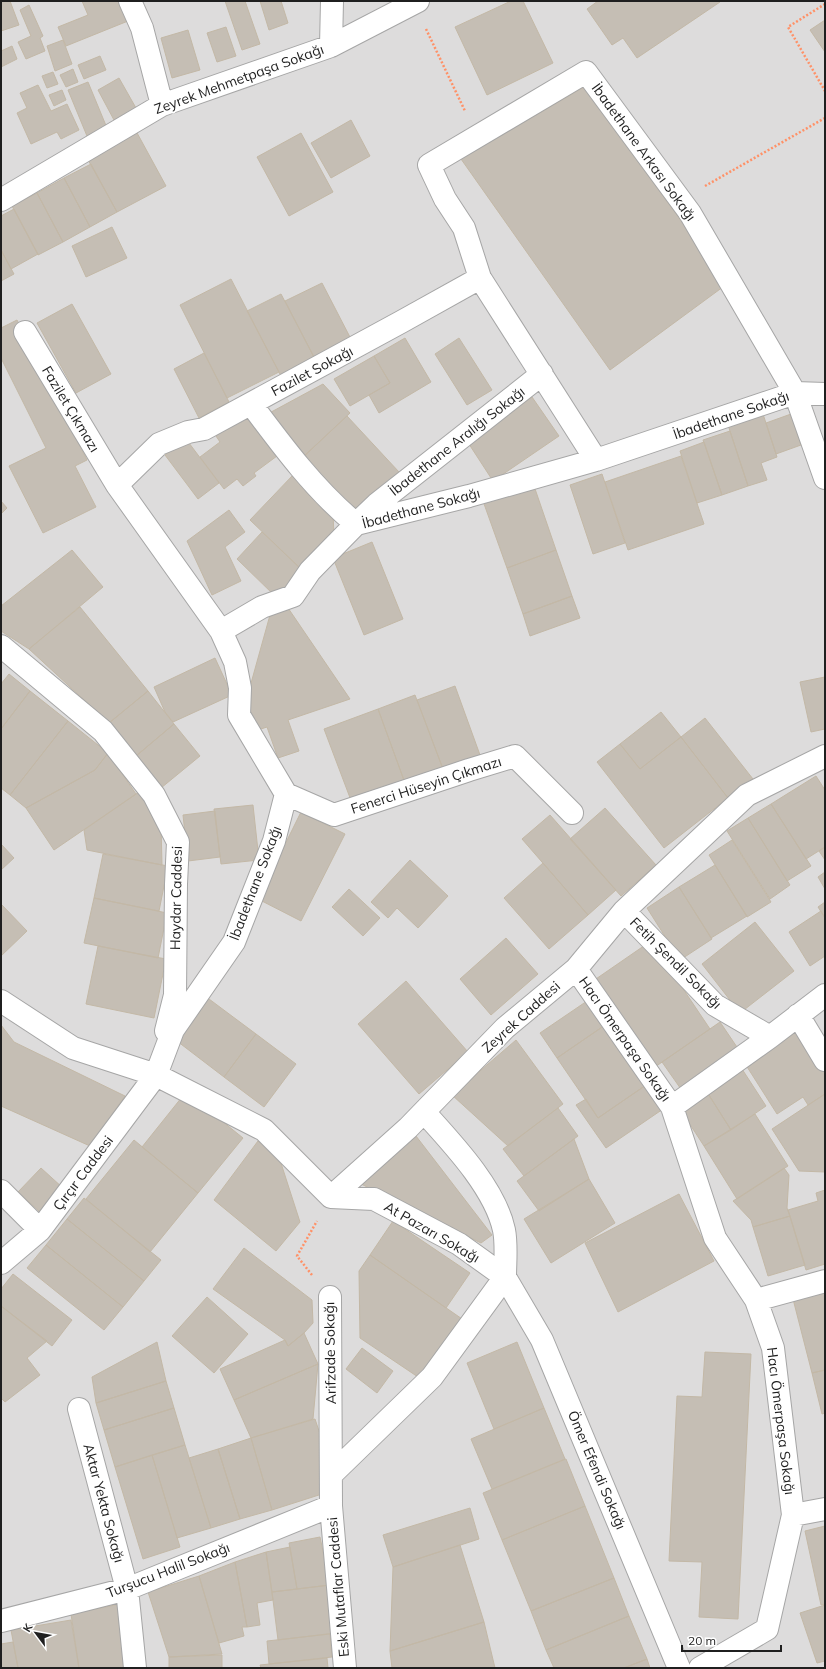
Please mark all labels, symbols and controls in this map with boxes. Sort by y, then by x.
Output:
street label: Zeyrek Mehmetpaşa Sokağı [152,40,326,118]
street label: İbadethane Arkası Sokağı [588,79,700,225]
street label: Fazilet Sokağı [268,342,356,400]
street label: Fazilet Çıkmazı [38,363,104,455]
street label: İbadethane Aralığı Sokağı [386,382,528,500]
street label: İbadethane Sokağı [671,387,791,443]
street label: İbadethane Sokağı [360,484,482,532]
street label: Fenerci Hüseyin Çıkmazı [348,752,504,818]
street label: İbadethane Sokağı [225,823,285,943]
street label: Haydar Caddesi [166,846,186,950]
street label: Fetih Şendil Sokağı [626,913,726,1013]
street label: Hacı Ömerpaşa Sokağı [575,973,675,1105]
street label: Zeyrek Caddesi [478,977,564,1057]
street label: Çırçır Caddesi [49,1132,117,1214]
street label: At Pazarı Sokağı [381,1197,483,1267]
street label: Arifzade Sokağı [320,1302,340,1404]
street label: Hacı Ömerpaşa Sokağı [763,1346,799,1496]
street label: Ömer Efendi Sokağı [564,1408,630,1532]
street label: Aktar Yekta Sokağı [79,1442,129,1564]
street label: Eski Mutaflar Caddesi [323,1516,353,1658]
street label: Turşucu Halil Sokağı [104,1538,232,1602]
north arrow [16,1613,56,1653]
text: K [20,1620,36,1635]
scale bar [682,1627,781,1653]
text: 20 m [688,1633,716,1648]

